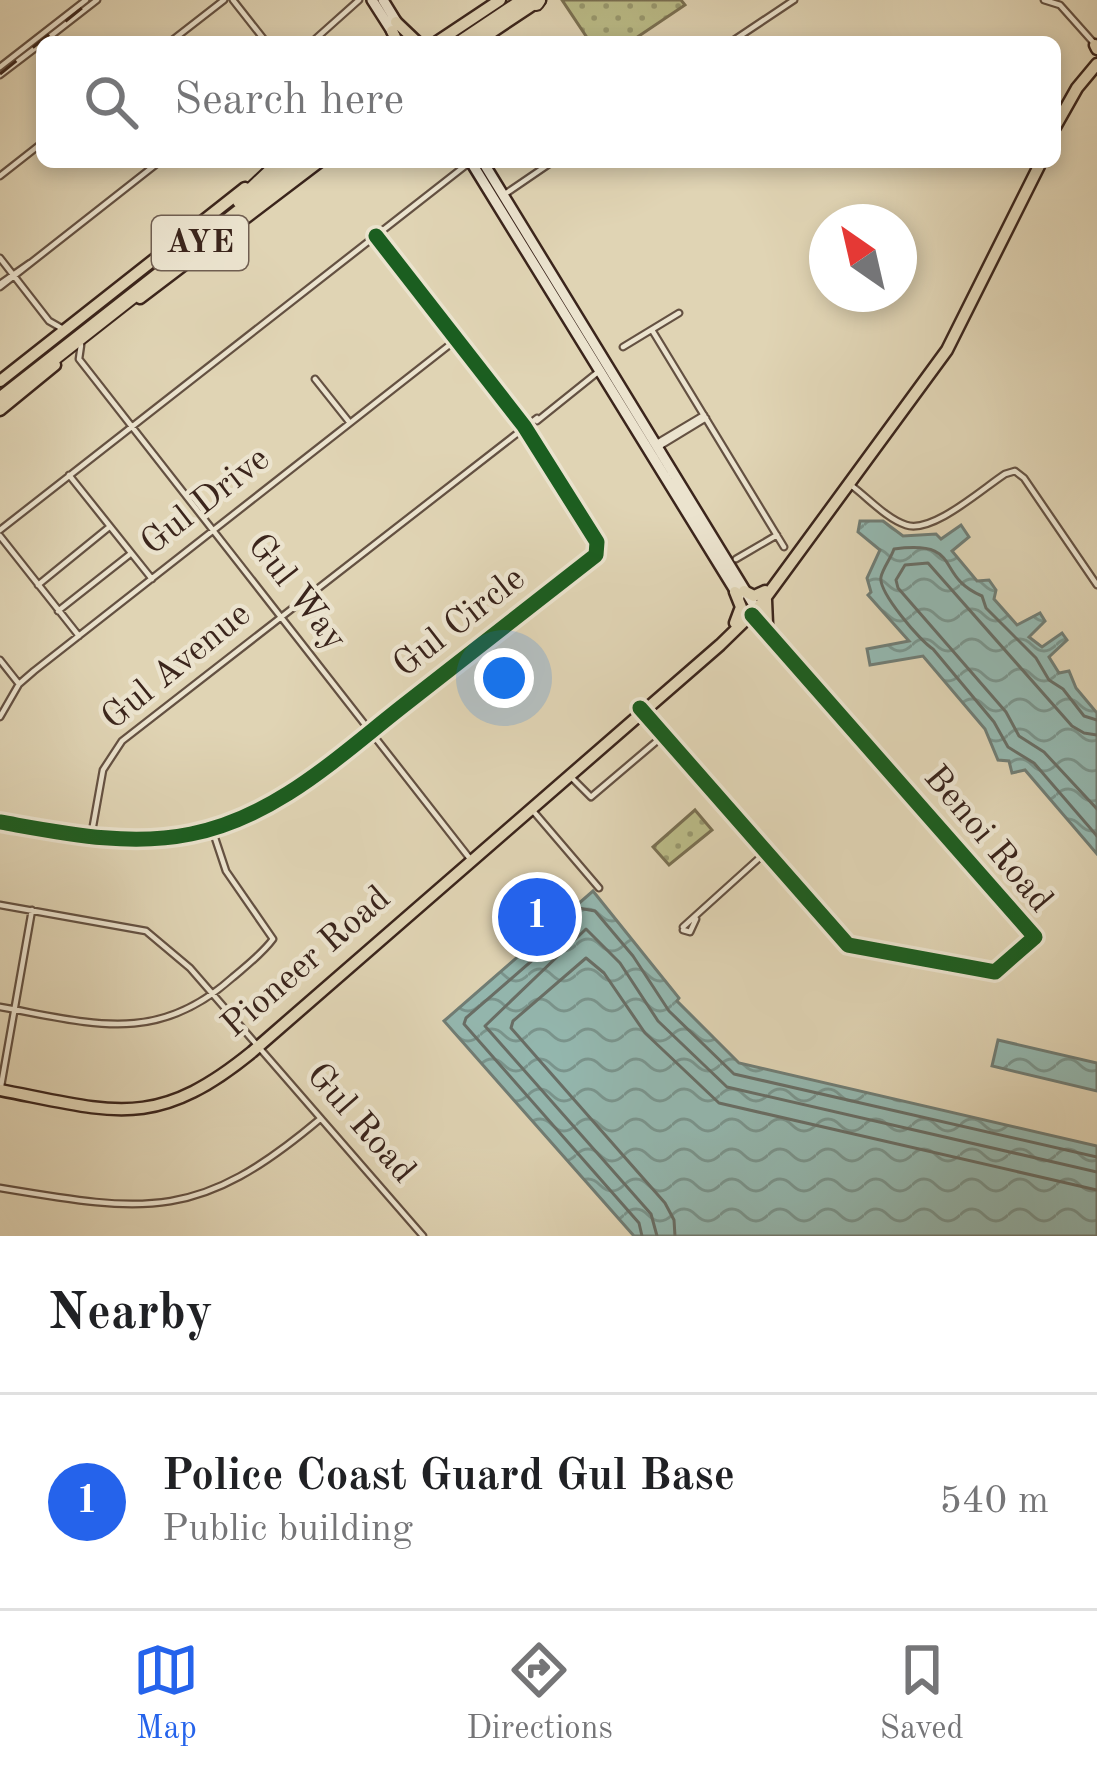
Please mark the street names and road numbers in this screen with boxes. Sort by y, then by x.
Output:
road number: AYE [152,216,248,270]
street label: Gul Drive [135,441,277,563]
street label: Gul Way [240,528,352,658]
street label: Gul Circle [388,561,532,685]
street label: Gul Avenue [96,597,258,737]
street label: Benoi Road [916,760,1058,920]
street label: Pioneer Road [216,881,398,1045]
street label: Gul Road [299,1057,421,1191]

